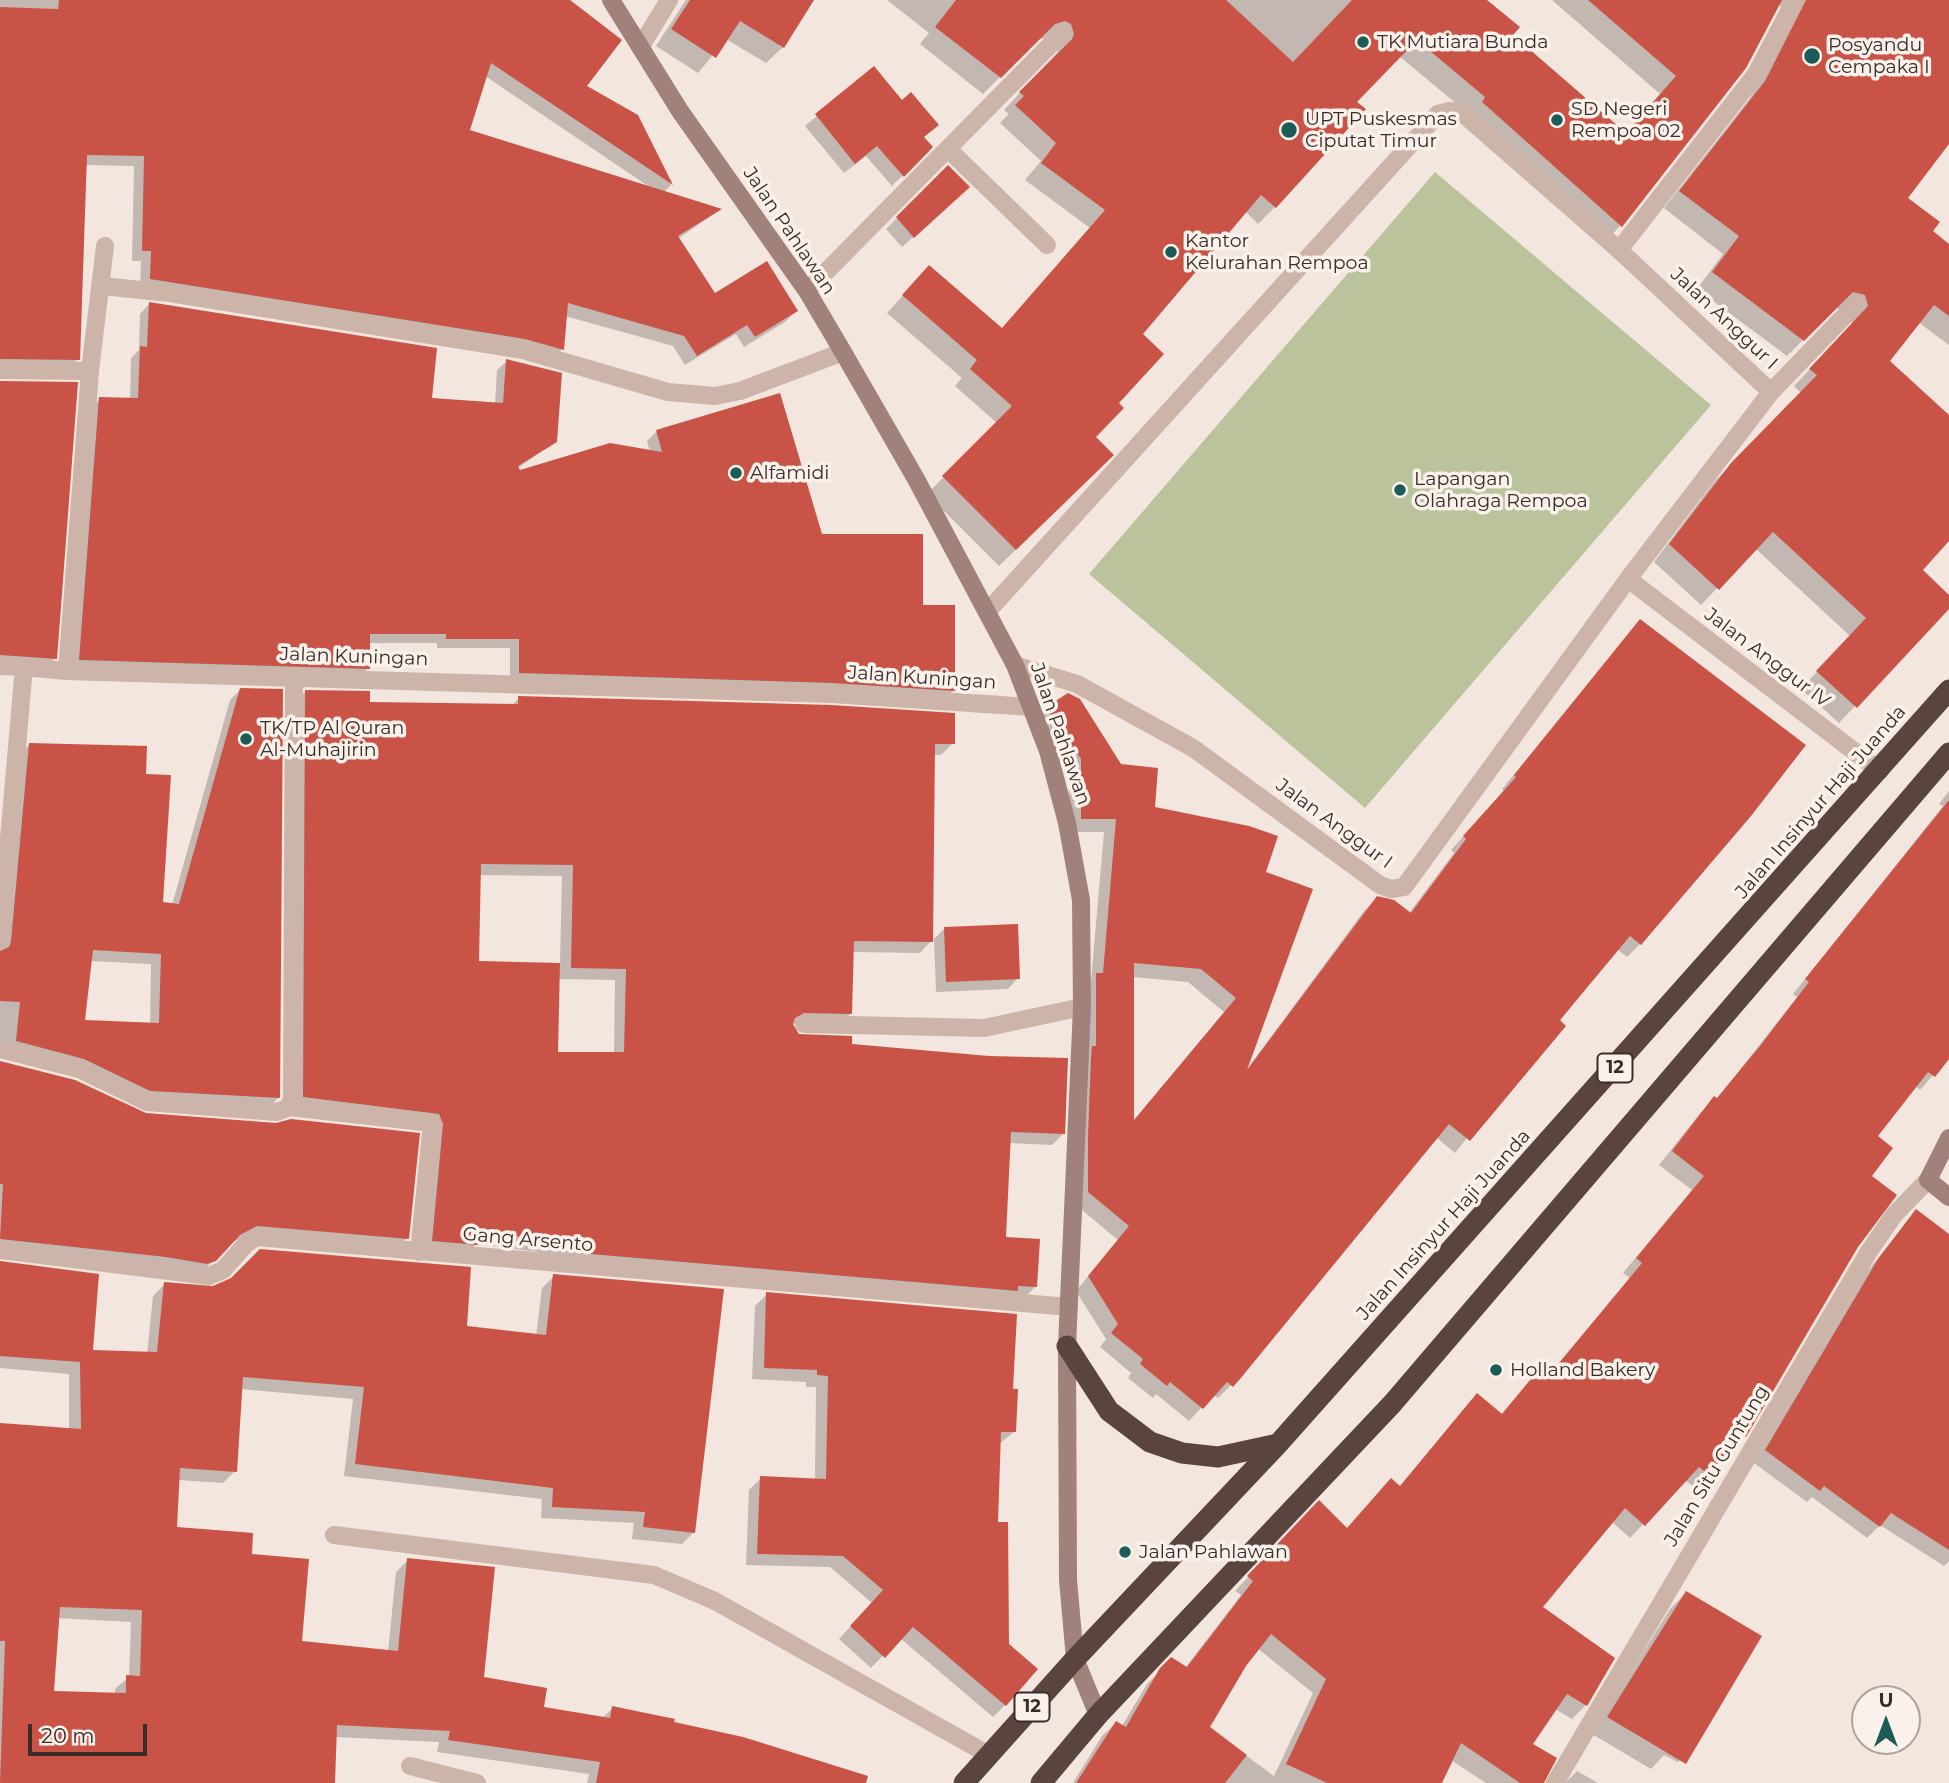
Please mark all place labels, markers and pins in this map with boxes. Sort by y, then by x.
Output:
place label: TK Mutiara Bunda [1377,31,1548,53]
marker: TK Mutiara Bunda [1355,34,1371,50]
place label: Posyandu Cempaka I [1828,34,1930,78]
marker: Posyandu Cempaka I [1802,46,1822,66]
place label: SD Negeri Rempoa 02 [1571,98,1681,142]
place label: UPT Puskesmas Ciputat Timur [1305,108,1457,152]
marker: SD Negeri Rempoa 02 [1549,112,1565,128]
marker: UPT Puskesmas Ciputat Timur [1279,120,1299,140]
place label: Kantor Kelurahan Rempoa [1185,230,1369,274]
marker: Kantor Kelurahan Rempoa [1163,244,1179,260]
place label: Alfamidi [750,462,829,484]
marker: Alfamidi [728,465,744,481]
place label: Lapangan Olahraga Rempoa [1414,468,1588,512]
marker: Lapangan Olahraga Rempoa [1392,482,1408,498]
place label: TK/TP Al Quran Al-Muhajirin [260,717,404,761]
marker: TK/TP Al Quran Al-Muhajirin [238,731,254,747]
place label: Holland Bakery [1510,1359,1655,1381]
marker: Holland Bakery [1488,1362,1504,1378]
place label: Jalan Pahlawan [1139,1541,1288,1563]
marker: Jalan Pahlawan [1117,1544,1133,1560]

